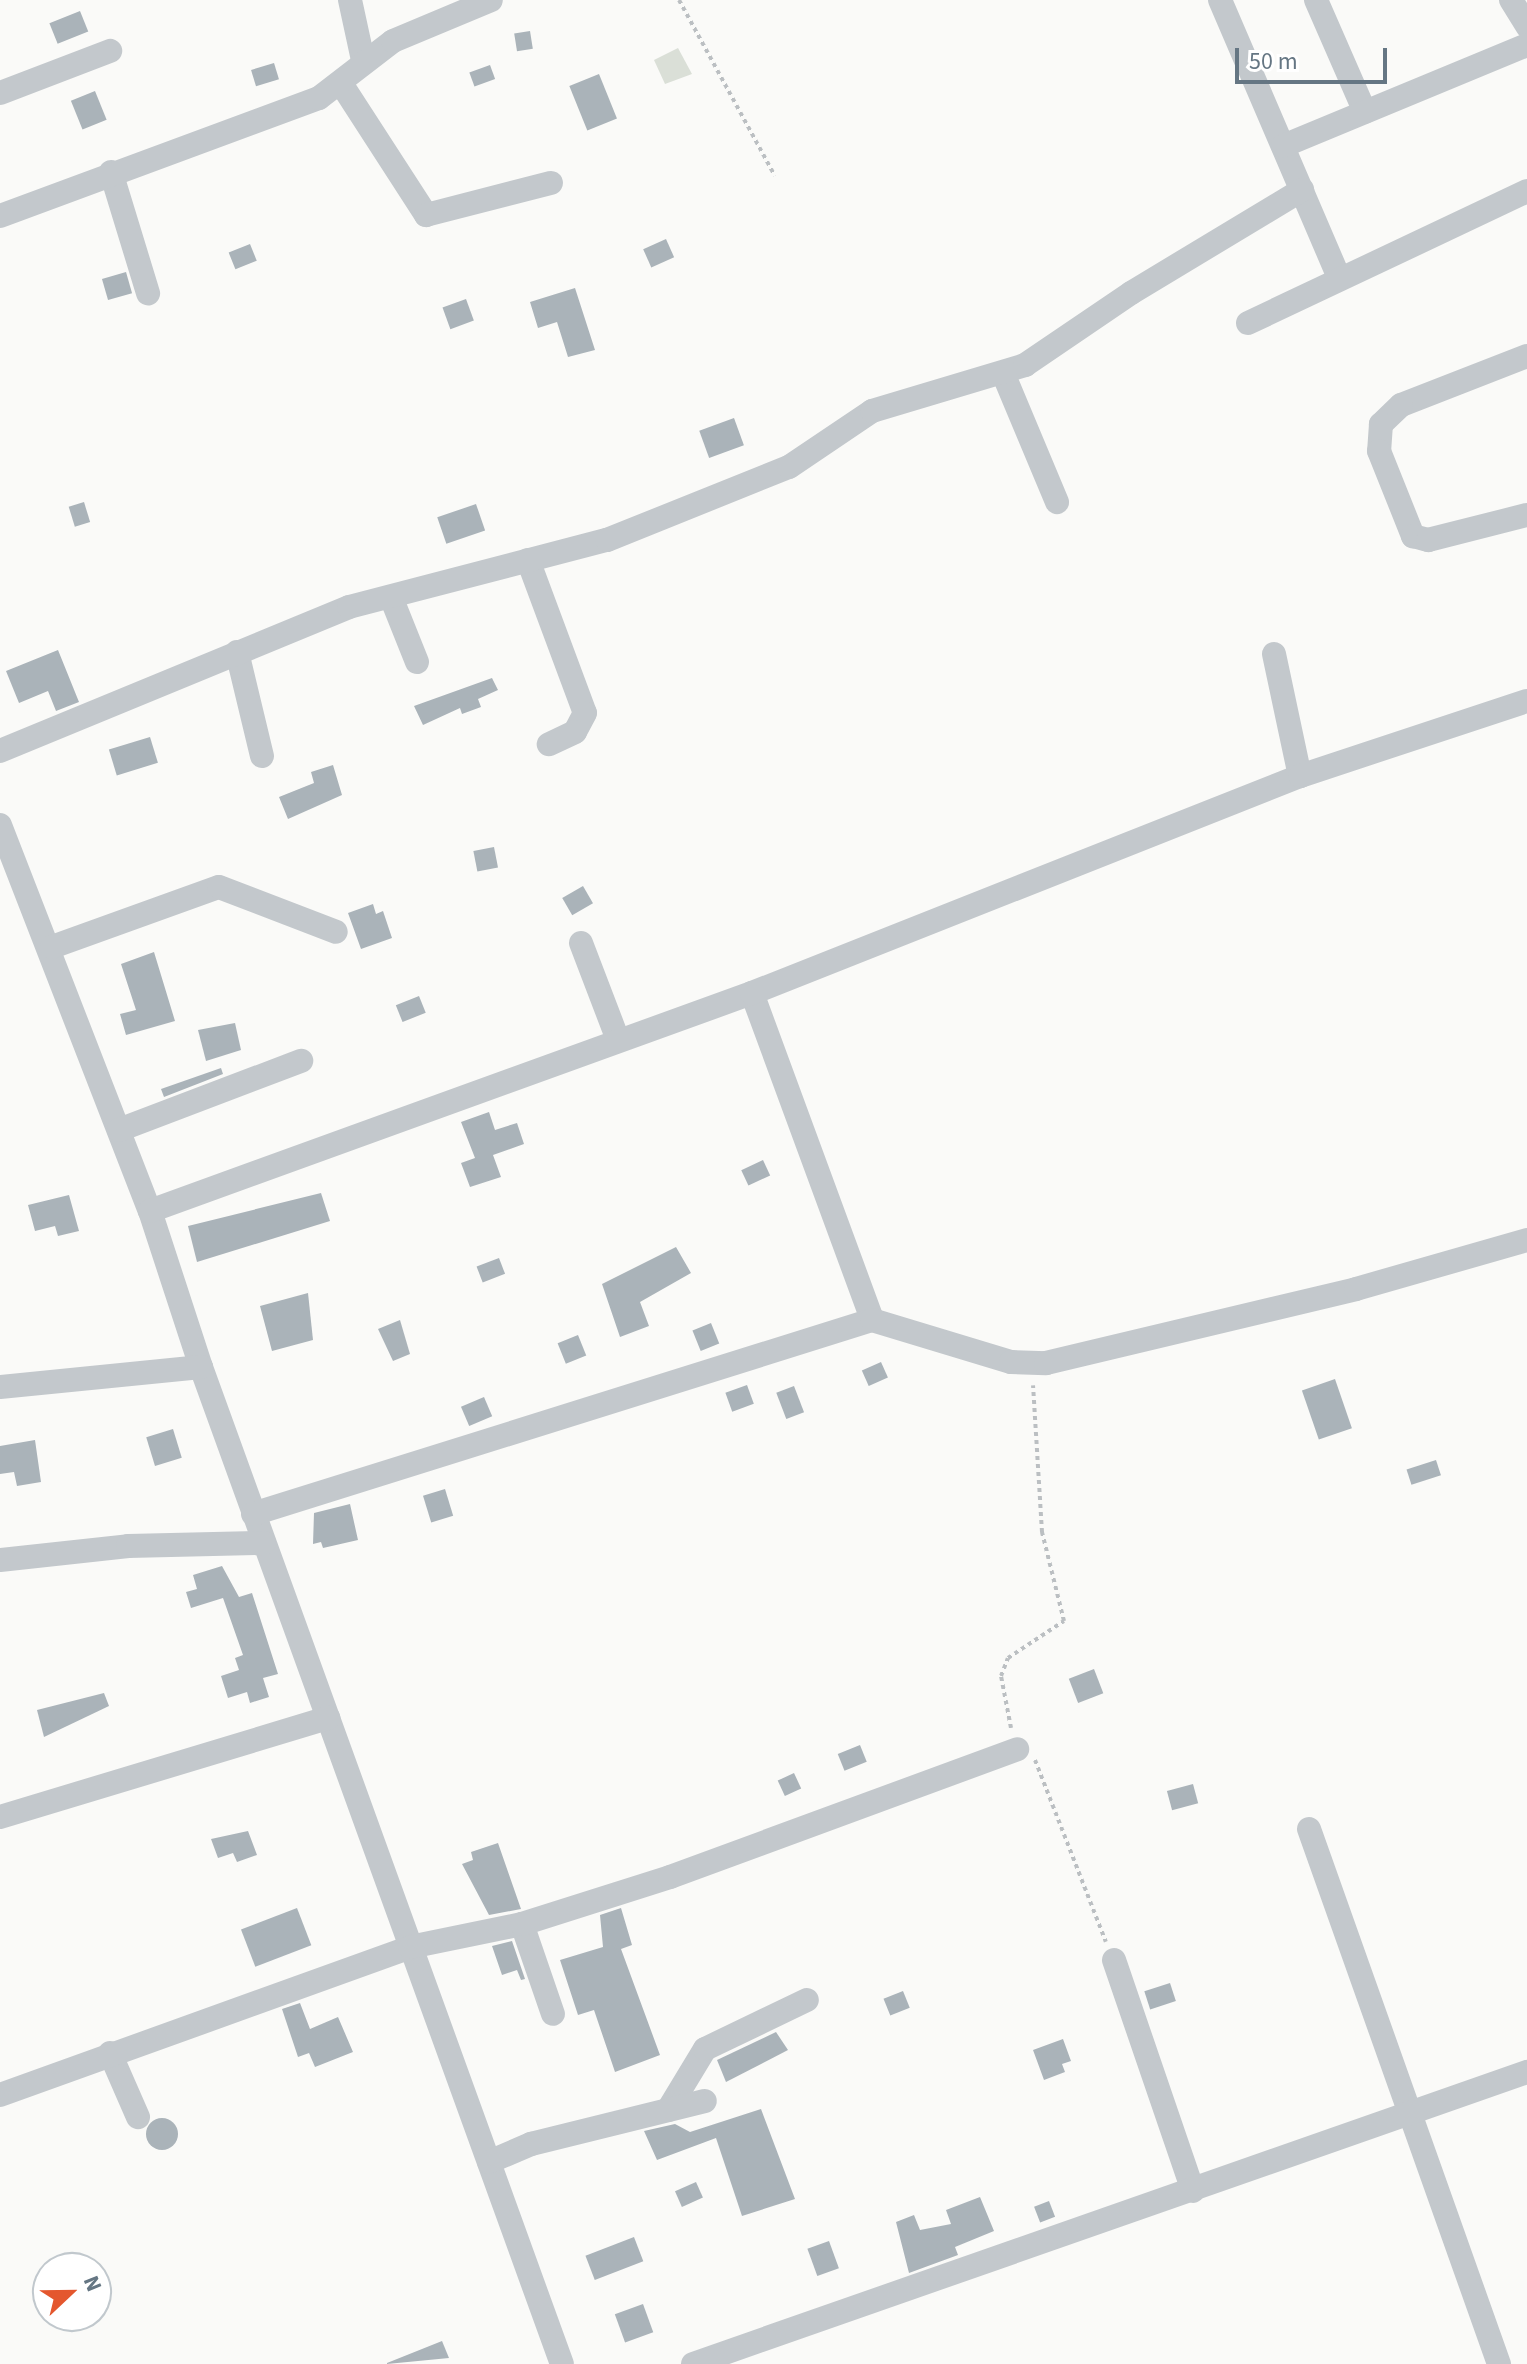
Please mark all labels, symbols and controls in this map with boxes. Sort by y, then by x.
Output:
scale bar [1239,32,1391,82]
text: 50 m [1249,44,1298,79]
north arrow [32,2252,112,2332]
text: N [75,2271,110,2297]

